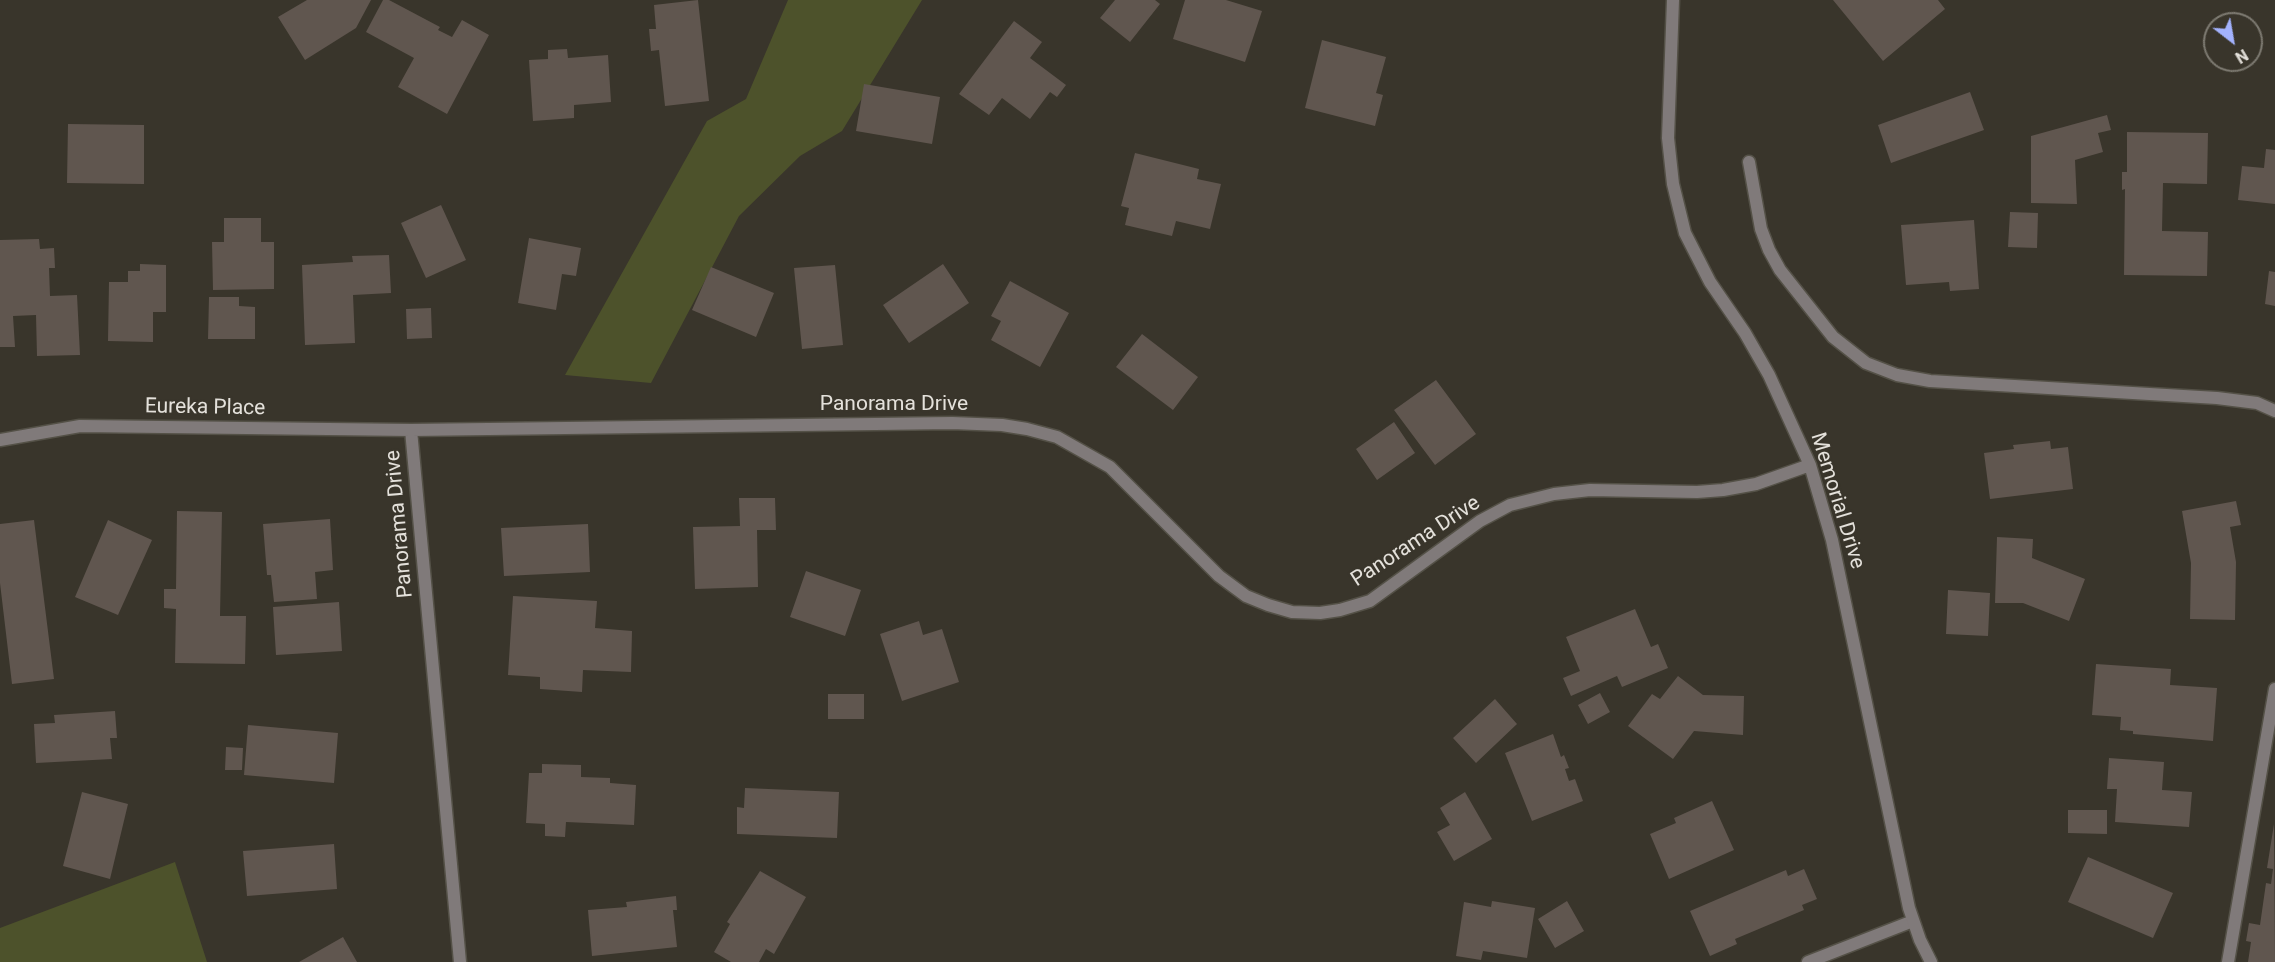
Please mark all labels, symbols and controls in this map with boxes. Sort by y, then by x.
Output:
north arrow [2203,12,2263,72]
text: N [2232,45,2251,67]
street label: Panorama Drive [820,392,968,418]
street label: Eureka Place [145,394,265,422]
street label: Memorial Drive [1804,430,1870,572]
street label: Panorama Drive [381,449,419,599]
street label: Panorama Drive [1347,491,1485,593]

